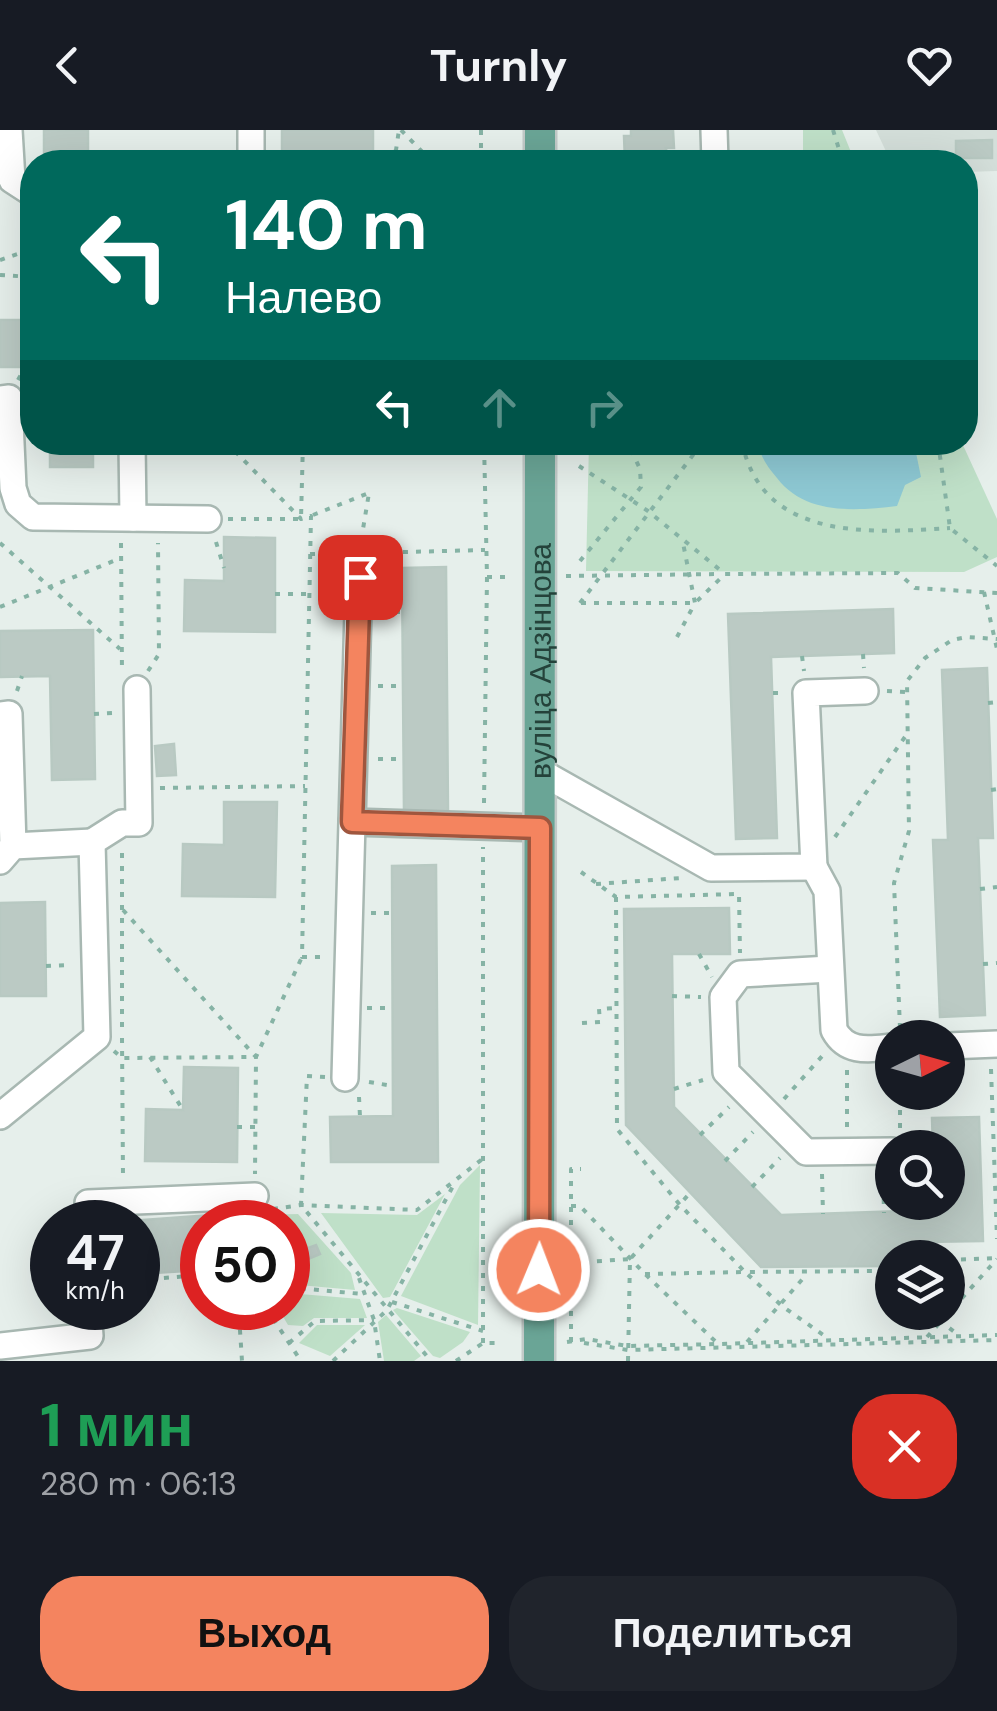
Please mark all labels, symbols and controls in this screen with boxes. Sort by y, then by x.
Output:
text: Turnly [430,36,567,95]
icon: back [40,38,95,93]
icon: heart [902,38,957,93]
text: 140 m [225,180,428,271]
icon: left [60,190,190,320]
text: Налево [225,268,382,327]
icon: left [367,380,422,435]
icon: ahead [472,380,527,435]
icon: right [577,380,632,435]
pin [318,535,403,620]
street label: вуліца Адзінцова [520,543,559,779]
icon: arrive [333,550,388,605]
north arrow [875,1020,965,1110]
map controls [875,1020,965,1330]
button: search [875,1130,965,1220]
speed limit sign: 50 [180,1200,310,1330]
position arrow [487,1218,591,1322]
text: 47 [65,1220,125,1286]
button: layers [875,1240,965,1330]
text: km/h [65,1274,125,1307]
text: 1 мин [40,1386,193,1465]
button: close [852,1394,957,1499]
text: 280 m · 06:13 [40,1463,237,1505]
button: Выход [40,1576,489,1691]
button: Поделиться [509,1576,957,1691]

